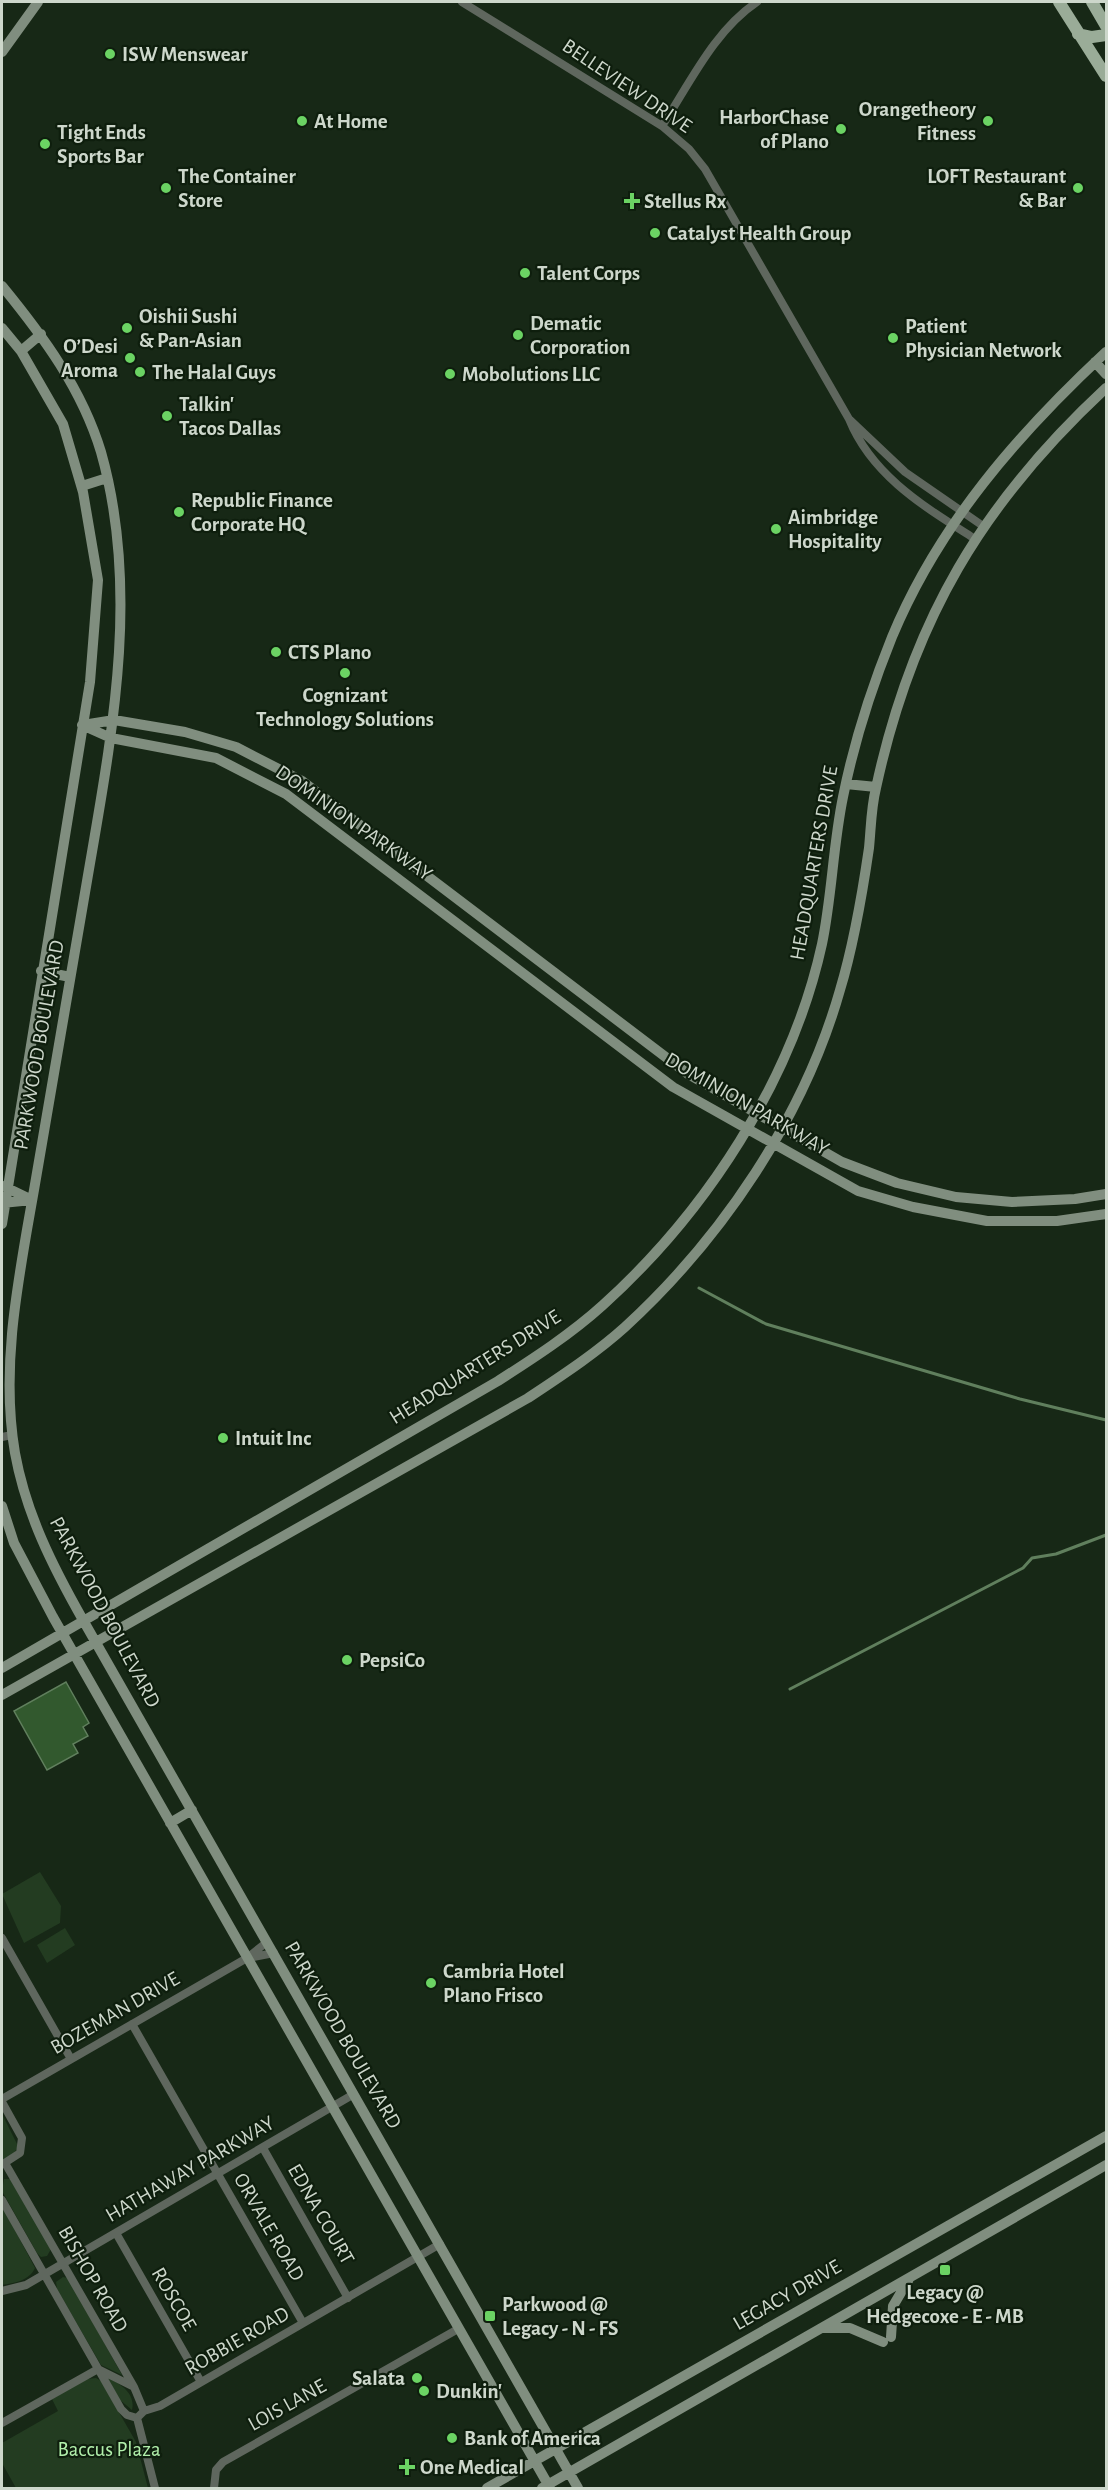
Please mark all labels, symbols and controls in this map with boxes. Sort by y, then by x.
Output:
street label: BELLEVIEW DRIVE [558,35,696,137]
place label: ISW Menswear [122,44,249,65]
marker: ISW Menswear [103,47,117,61]
place label: Orangetheory Fitness [859,99,977,144]
place label: HarborChase of Plano [719,107,829,152]
place label: At Home [314,111,388,132]
marker: At Home [295,114,309,128]
marker: Orangetheory Fitness [981,114,995,128]
place label: Tight Ends Sports Bar [57,122,146,167]
marker: HarborChase of Plano [834,122,848,136]
marker: Tight Ends Sports Bar [38,137,52,151]
place label: The Container Store [178,166,297,211]
place label: LOFT Restaurant & Bar [927,166,1067,211]
marker: The Container Store [159,181,173,195]
marker: LOFT Restaurant & Bar [1071,181,1085,195]
place label: Stellus Rx [644,191,727,212]
marker: Stellus Rx [625,194,639,208]
place label: Catalyst Health Group [667,223,851,244]
marker: Catalyst Health Group [648,226,662,240]
place label: Talent Corps [537,263,640,284]
marker: Talent Corps [518,266,532,280]
place label: Oishii Sushi & Pan-Asian [139,306,242,351]
place label: Dematic Corporation [530,313,630,358]
place label: Patient Physician Network [905,316,1062,361]
marker: Oishii Sushi & Pan-Asian [120,321,134,335]
marker: Dematic Corporation [511,328,525,342]
marker: Patient Physician Network [886,331,900,345]
place label: O’Desi Aroma [61,336,118,381]
marker: O’Desi Aroma [123,351,137,365]
place label: The Halal Guys [152,362,276,383]
place label: Mobolutions LLC [462,364,600,385]
marker: The Halal Guys [133,365,147,379]
marker: Mobolutions LLC [443,367,457,381]
place label: Talkin' Tacos Dallas [179,394,281,439]
marker: Talkin' Tacos Dallas [160,409,174,423]
place label: Republic Finance Corporate HQ [191,490,333,536]
marker: Republic Finance Corporate HQ [172,505,186,519]
place label: Aimbridge Hospitality [788,507,882,552]
marker: Aimbridge Hospitality [769,522,783,536]
place label: CTS Plano [288,642,371,663]
marker: CTS Plano [269,645,283,659]
marker: Cognizant Technology Solutions [338,666,352,680]
place label: Cognizant Technology Solutions [256,685,434,730]
street label: DOMINION PARKWAY [272,761,436,885]
street label: HEADQUARTERS DRIVE [787,764,841,962]
street label: PARKWOOD BOULEVARD [10,938,68,1152]
street label: DOMINION PARKWAY [661,1049,833,1159]
street label: HEADQUARTERS DRIVE [386,1306,564,1428]
place label: Intuit Inc [235,1428,311,1449]
marker: Intuit Inc [216,1431,230,1445]
street label: PARKWOOD BOULEVARD [46,1513,164,1711]
place label: PepsiCo [359,1650,425,1671]
marker: PepsiCo [340,1653,354,1667]
street label: PARKWOOD BOULEVARD [281,1938,405,2132]
place label: Cambria Hotel Plano Frisco [443,1961,565,2006]
street label: BOZEMAN DRIVE [47,1968,183,2058]
marker: Cambria Hotel Plano Frisco [424,1976,438,1990]
street label: HATHAWAY PARKWAY [102,2112,278,2226]
street label: EDNA COURT [284,2160,358,2268]
street label: ORVALE ROAD [230,2170,308,2284]
street label: BISHOP ROAD [54,2222,132,2336]
street label: LEGACY DRIVE [729,2256,845,2334]
marker: Legacy @ Hedgecoxe - E - MB [938,2263,952,2277]
street label: ROSCOE [148,2264,200,2334]
place label: Legacy @ Hedgecoxe - E - MB [866,2282,1024,2327]
place label: Parkwood @ Legacy - N - FS [502,2294,619,2339]
street label: ROBBIE ROAD [181,2303,293,2379]
marker: Parkwood @ Legacy - N - FS [483,2309,497,2323]
place label: Salata [352,2368,405,2389]
marker: Salata [410,2371,424,2385]
street label: LOIS LANE [244,2375,330,2435]
place label: Dunkin' [436,2381,502,2402]
marker: Dunkin' [417,2384,431,2398]
place label: Bank of America [464,2428,601,2449]
marker: Bank of America [445,2431,459,2445]
park label: Baccus Plaza [57,2439,161,2460]
place label: One Medical [420,2457,524,2478]
marker: One Medical [398,2458,416,2476]

